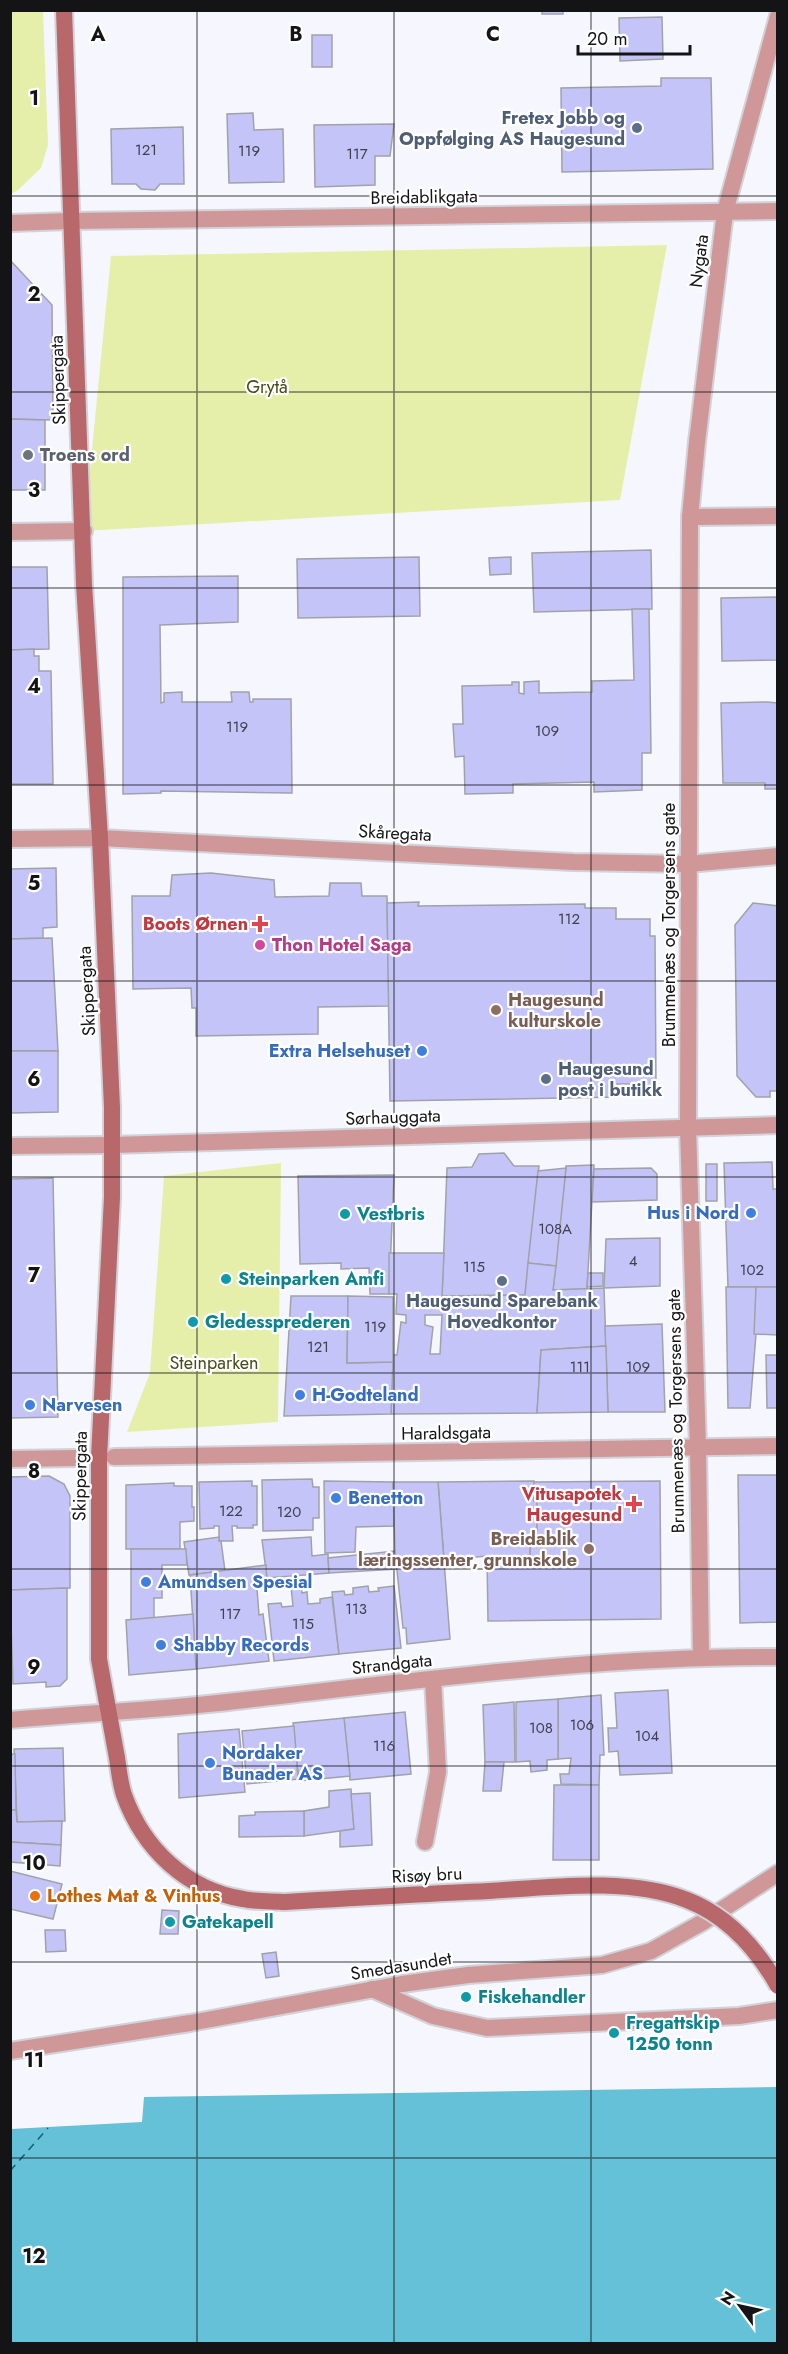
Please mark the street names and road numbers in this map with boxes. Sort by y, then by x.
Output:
street label: Breidablikgata [370,183,478,211]
street label: Nygata [683,233,715,289]
street label: Skippergata [43,335,73,425]
street label: Brummenæs og Torgersens gate [656,803,682,1047]
street label: Skåregata [358,818,432,848]
street label: Skippergata [72,945,102,1037]
street label: Sørhauggata [345,1102,441,1132]
street label: Brummenæs og Torgersens gate [661,1288,691,1534]
street label: Haraldsgata [401,1419,491,1447]
street label: Skippergata [66,1431,94,1521]
street label: Strandgata [351,1647,433,1681]
street label: Risøy bru [391,1860,463,1890]
street label: Smedasundet [349,1945,454,1987]

